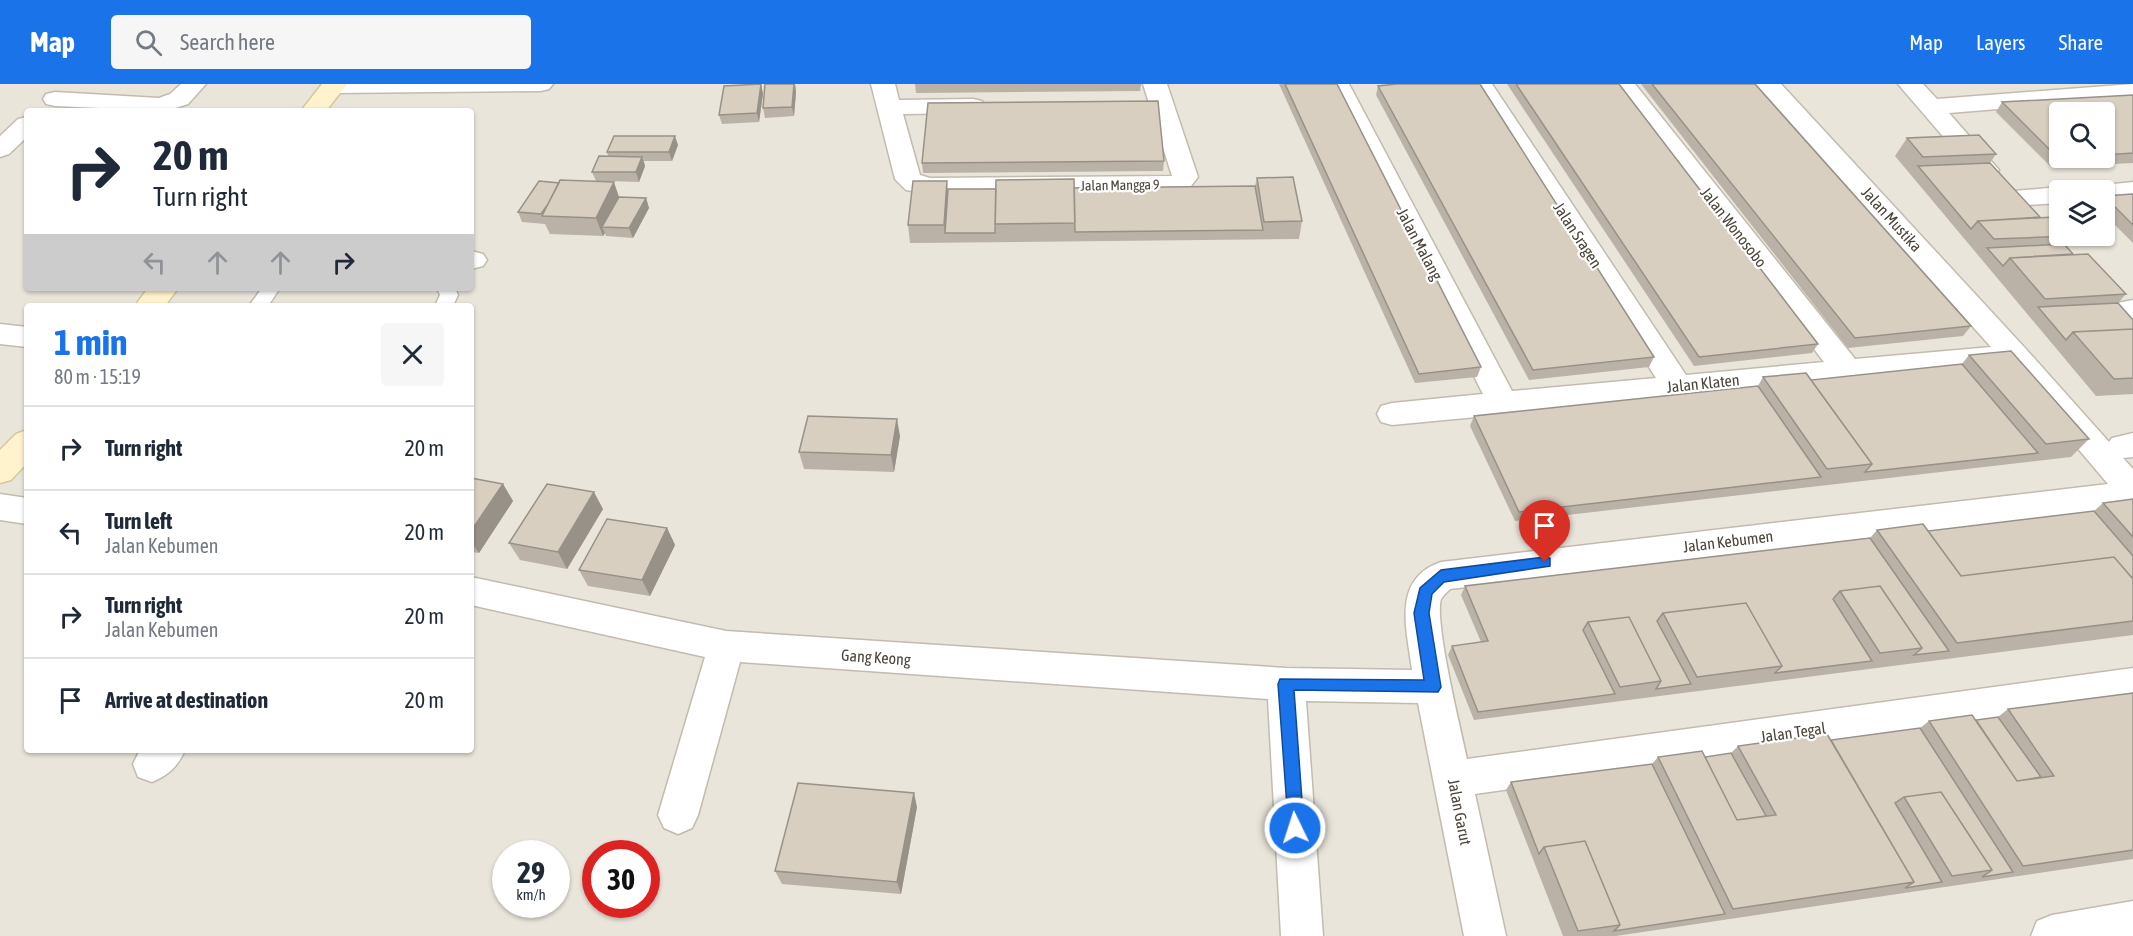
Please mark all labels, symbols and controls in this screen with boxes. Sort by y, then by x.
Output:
search box [111,15,531,69]
text: Map [30,26,75,58]
icon: search [132,26,165,59]
text: Search here [180,29,275,55]
text: Map [1909,30,1943,54]
text: Layers [1976,30,2026,54]
text: Share [2059,30,2103,54]
map controls [2049,102,2115,246]
button: search [2049,102,2115,168]
text: 20 m [153,131,228,179]
icon: right [54,132,132,210]
street label: Jalan Mangga 9 [1080,176,1160,194]
button: layers [2049,180,2115,246]
text: Turn right [153,181,248,212]
street label: Jalan Wonosobo [1697,183,1771,271]
street label: Jalan Mustika [1858,183,1926,255]
street label: Jalan Sragen [1549,199,1606,272]
street label: Jalan Malang [1393,205,1446,284]
icon: left [138,246,171,279]
icon: ahead [201,246,234,279]
icon: ahead [264,246,297,279]
icon: right [327,246,360,279]
text: 1 min [54,321,128,363]
button: close [381,323,444,386]
text: 80 m · 15:19 [54,365,141,388]
street label: Jalan Klaten [1666,370,1740,396]
icon: right [54,432,87,465]
text: Turn right [105,435,182,461]
text: 20 m [404,435,444,461]
pin [1519,500,1570,562]
text: Turn left [105,508,172,534]
icon: arrive [1528,509,1561,542]
icon: left [54,516,87,549]
text: 20 m [404,519,444,545]
street label: Jalan Kebumen [1682,527,1774,555]
text: Jalan Kebumen [105,534,219,557]
text: Turn right [105,592,182,618]
icon: right [54,600,87,633]
text: 20 m [404,603,444,629]
text: Jalan Kebumen [105,618,219,641]
street label: Gang Keong [841,646,911,669]
icon: arrive [54,684,87,717]
text: Arrive at destination [105,687,268,713]
text: 20 m [404,687,444,713]
street label: Jalan Tegal [1759,718,1828,746]
street label: Jalan Garut [1445,777,1475,847]
position arrow [1263,796,1327,860]
speed limit sign: 30 [582,840,660,918]
text: 29 [517,855,545,889]
text: km/h [516,886,546,903]

